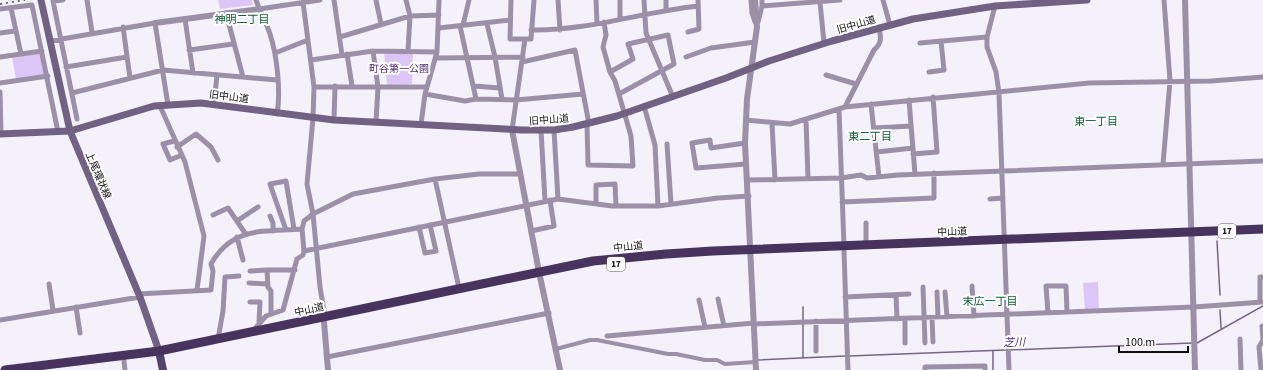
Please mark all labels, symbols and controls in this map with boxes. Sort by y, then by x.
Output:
district label: 神明二丁目 [215,12,270,27]
street label: 旧中山道 [835,13,877,37]
park label: 町谷第一公園 [369,62,429,76]
street label: 旧中山道 [208,88,250,106]
street label: 旧中山道 [529,112,570,128]
district label: 東一丁目 [1074,114,1118,129]
district label: 東二丁目 [848,129,892,144]
street label: 上尾環状線 [82,150,114,201]
street label: 中山道 [937,224,967,240]
road number: 17 [1218,224,1236,238]
street label: 中山道 [612,238,644,256]
road number: 17 [607,257,625,271]
district label: 末広一丁目 [963,294,1018,309]
street label: 中山道 [293,300,325,320]
scale bar [1119,328,1188,354]
text: 100 m [1125,334,1155,351]
water label: 芝川 [1003,335,1026,350]

